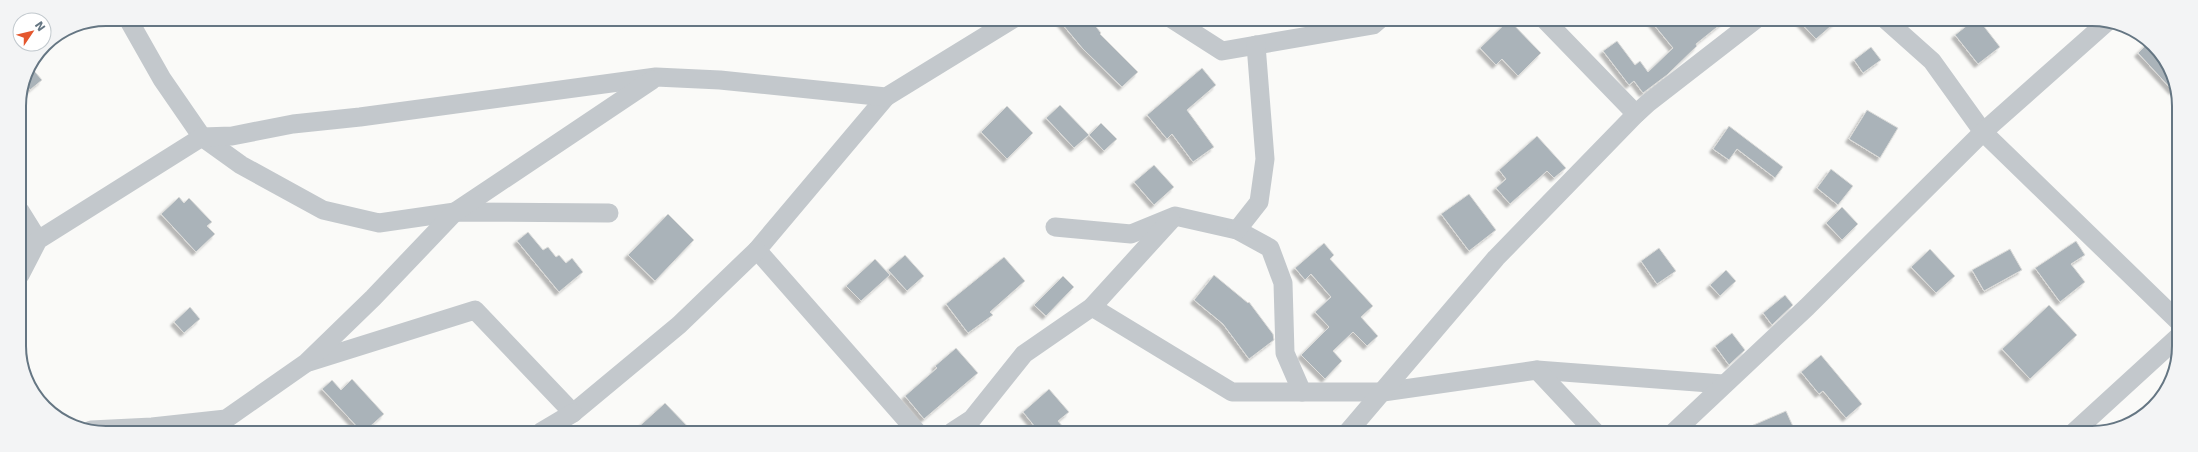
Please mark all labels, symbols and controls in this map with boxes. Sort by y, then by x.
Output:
north arrow [12,12,52,52]
text: N [32,19,48,34]

